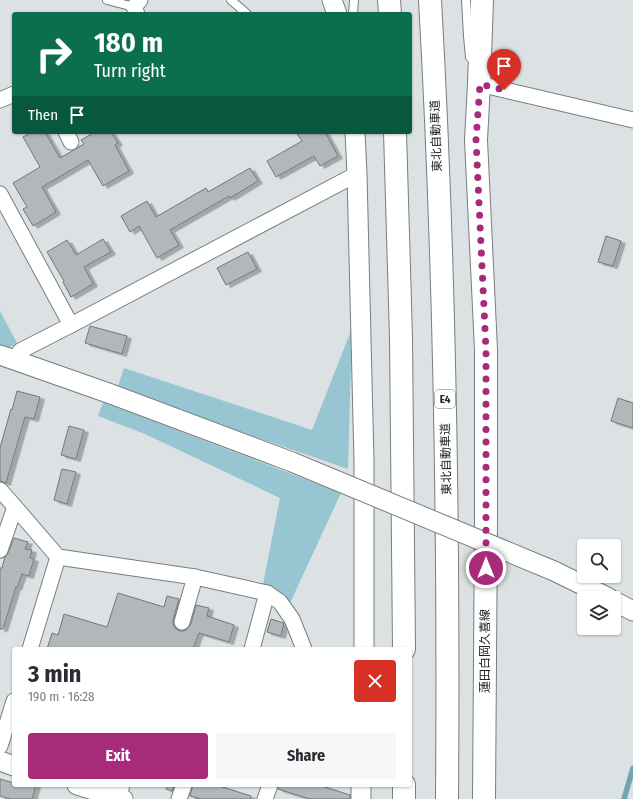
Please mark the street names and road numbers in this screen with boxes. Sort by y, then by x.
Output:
street label: 東北自動車道 [428,100,444,172]
road number: E4 [435,390,455,408]
street label: 東北自動車道 [438,423,454,495]
street label: 蓮田白岡久喜線 [478,609,492,693]

